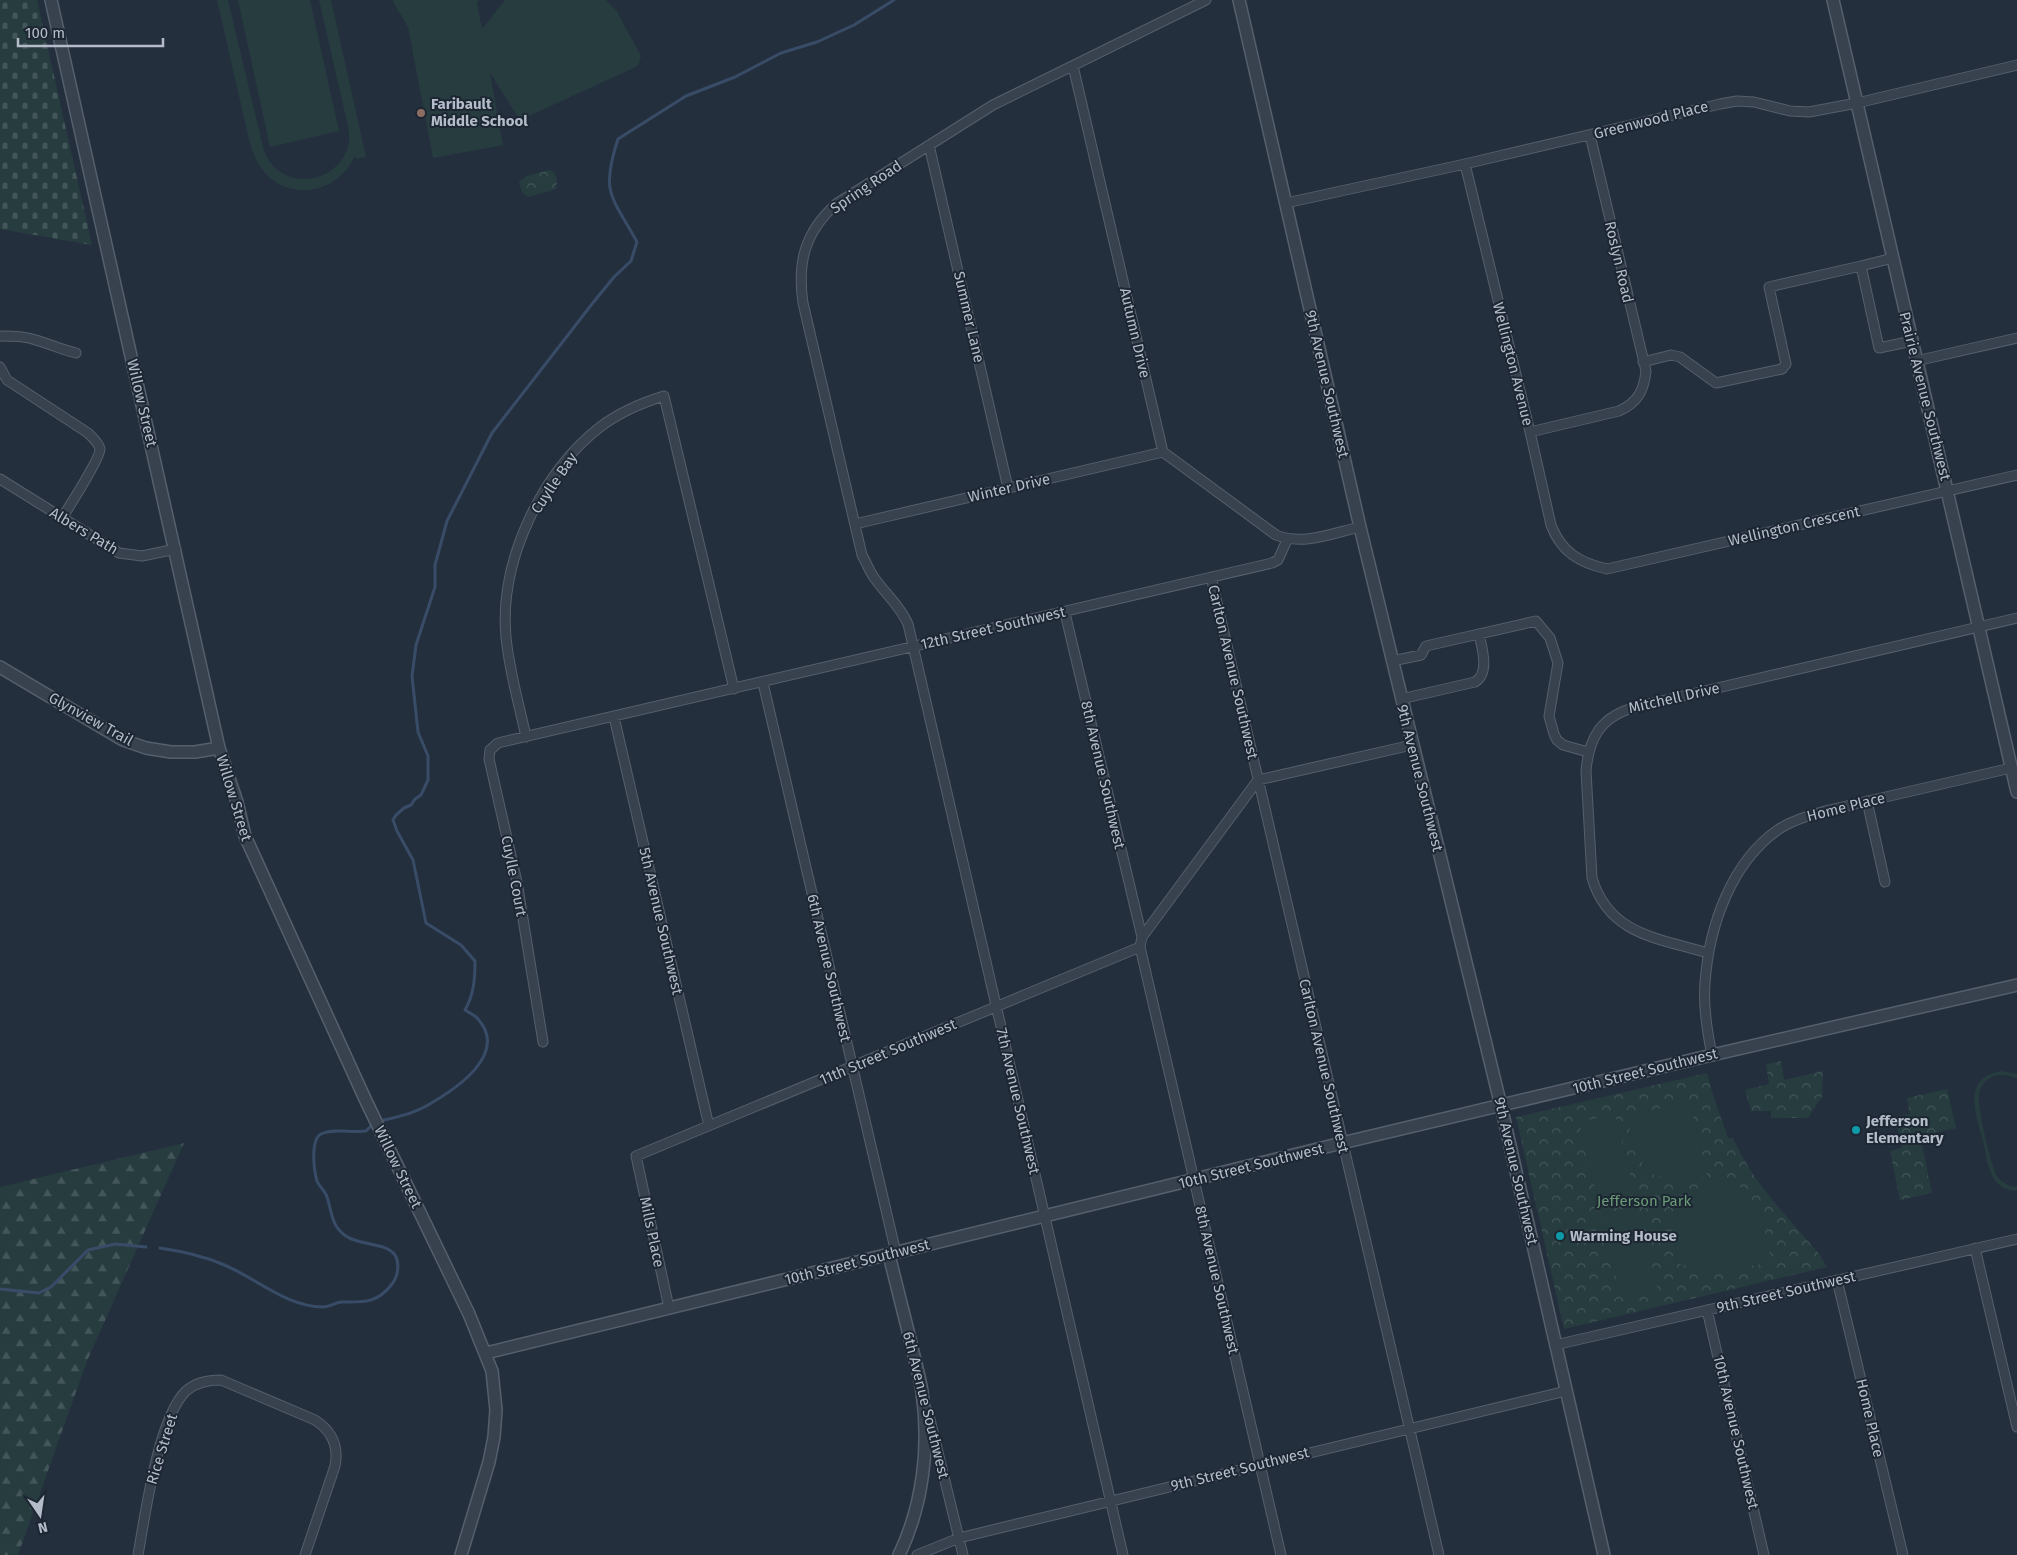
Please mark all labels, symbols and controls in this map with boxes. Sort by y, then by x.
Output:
scale bar [18,15,162,47]
text: 100 m [25,24,65,42]
place label: Faribault Middle School [431,95,528,130]
street label: Greenwood Place [1592,97,1710,143]
marker: Faribault Middle School [415,107,427,119]
street label: Spring Road [827,157,905,217]
street label: Roslyn Road [1601,219,1637,305]
street label: Summer Lane [950,270,988,364]
street label: Autumn Drive [1116,286,1154,380]
street label: Wellington Avenue [1489,300,1537,428]
street label: 9th Avenue Southwest [1301,308,1353,460]
street label: Prairie Avenue Southwest [1895,310,1955,483]
street label: Willow Street [123,357,161,449]
street label: Cuylle Bay [527,449,581,517]
street label: Winter Drive [966,470,1052,506]
street label: Wellington Crescent [1726,502,1862,550]
street label: Albers Path [46,503,122,559]
street label: Carlton Avenue Southwest [1204,583,1262,761]
street label: 12th Street Southwest [919,602,1068,653]
street label: Mitchell Drive [1627,679,1721,717]
street label: Glynview Trail [46,688,137,750]
street label: 8th Avenue Southwest [1077,699,1129,851]
street label: 9th Avenue Southwest [1393,703,1447,854]
street label: Willow Street [212,753,256,844]
street label: Home Place [1805,789,1887,825]
street label: Cuylle Court [497,834,531,918]
street label: 5th Avenue Southwest [635,846,687,997]
street label: 6th Avenue Southwest [803,892,855,1044]
street label: Carlton Avenue Southwest [1295,977,1353,1155]
street label: 11th Street Southwest [817,1015,960,1089]
street label: 7th Avenue Southwest [992,1026,1044,1177]
street label: 10th Street Southwest [1571,1044,1720,1098]
street label: 9th Avenue Southwest [1490,1095,1542,1247]
place label: Jefferson Elementary [1865,1112,1944,1147]
street label: Willow Street [370,1123,426,1212]
marker: Jefferson Elementary [1850,1124,1862,1136]
street label: 10th Street Southwest [1177,1139,1326,1193]
park label: Jefferson Park [1597,1192,1692,1210]
street label: Mills Place [636,1195,668,1269]
street label: 8th Avenue Southwest [1191,1204,1243,1356]
place label: Warming House [1570,1227,1677,1245]
marker: Warming House [1554,1230,1566,1242]
street label: 10th Street Southwest [783,1235,932,1289]
street label: 9th Street Southwest [1715,1267,1858,1317]
street label: 6th Avenue Southwest [899,1329,953,1481]
street label: 10th Avenue Southwest [1709,1353,1763,1512]
street label: Home Place [1852,1377,1888,1459]
street label: Rice Street [143,1411,181,1487]
street label: 9th Street Southwest [1169,1443,1312,1495]
north arrow [15,1490,65,1540]
text: N [36,1518,49,1537]

